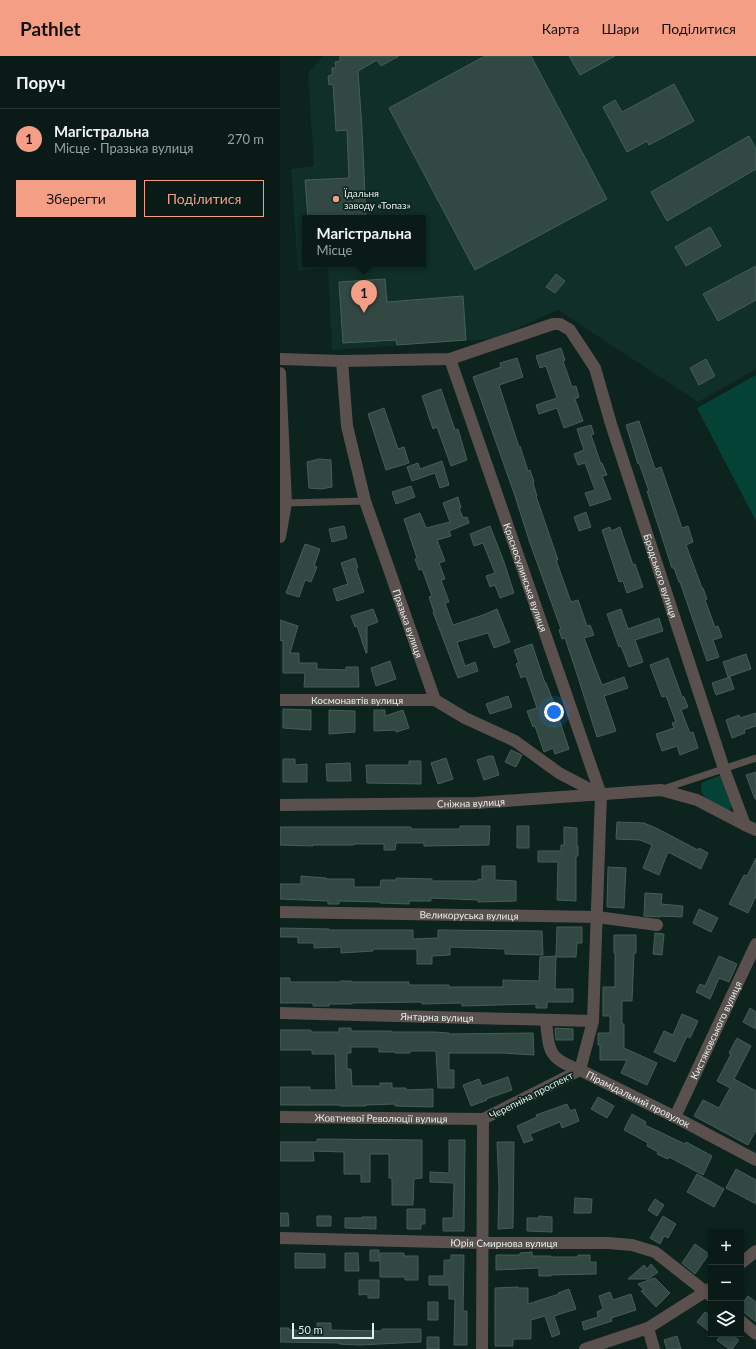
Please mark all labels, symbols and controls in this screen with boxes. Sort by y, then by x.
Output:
text: Pathlet [20,17,81,40]
text: Карта [542,20,580,37]
text: Шари [602,20,639,37]
text: Поділитися [661,20,736,37]
text: Поруч [16,72,66,93]
text: Магістральна [54,122,149,140]
text: 1 [25,131,33,147]
text: 270 m [227,131,264,147]
text: Місце · Празька вулиця [54,140,193,156]
button: Зберегти [16,180,136,217]
button: Поділитися [144,180,264,217]
place label: Їдальня заводу «Топаз» [343,187,411,211]
marker: Їдальня заводу «Топаз» [331,194,341,204]
popup [302,215,426,267]
text: Магістральна [316,224,412,242]
text: Місце [316,242,352,258]
pin: 1 [351,280,377,313]
street label: Красносулинська вулиця [501,521,550,633]
street label: Бродського вулиця [641,532,680,620]
street label: Празька вулиця [390,587,426,659]
street label: Космонавтів вулиця [311,694,403,706]
your location [544,702,564,722]
street label: Сніжна вулиця [437,795,505,809]
street label: Великоруська вулиця [419,908,519,922]
street label: Кистяковського вулиця [688,979,744,1081]
street label: Янтарна вулиця [399,1010,474,1024]
street label: Пірамідальний провулок [584,1068,693,1130]
street label: Черепніна проспект [487,1069,575,1121]
street label: Жовтневої Революції вулиця [314,1111,448,1125]
map controls [708,1229,744,1337]
button: + [708,1229,744,1265]
street label: Юрія Смирнова вулиця [450,1236,557,1249]
button: − [708,1265,744,1301]
button: layers [708,1301,744,1337]
scale bar [292,1321,374,1340]
text: 50 m [298,1323,323,1336]

